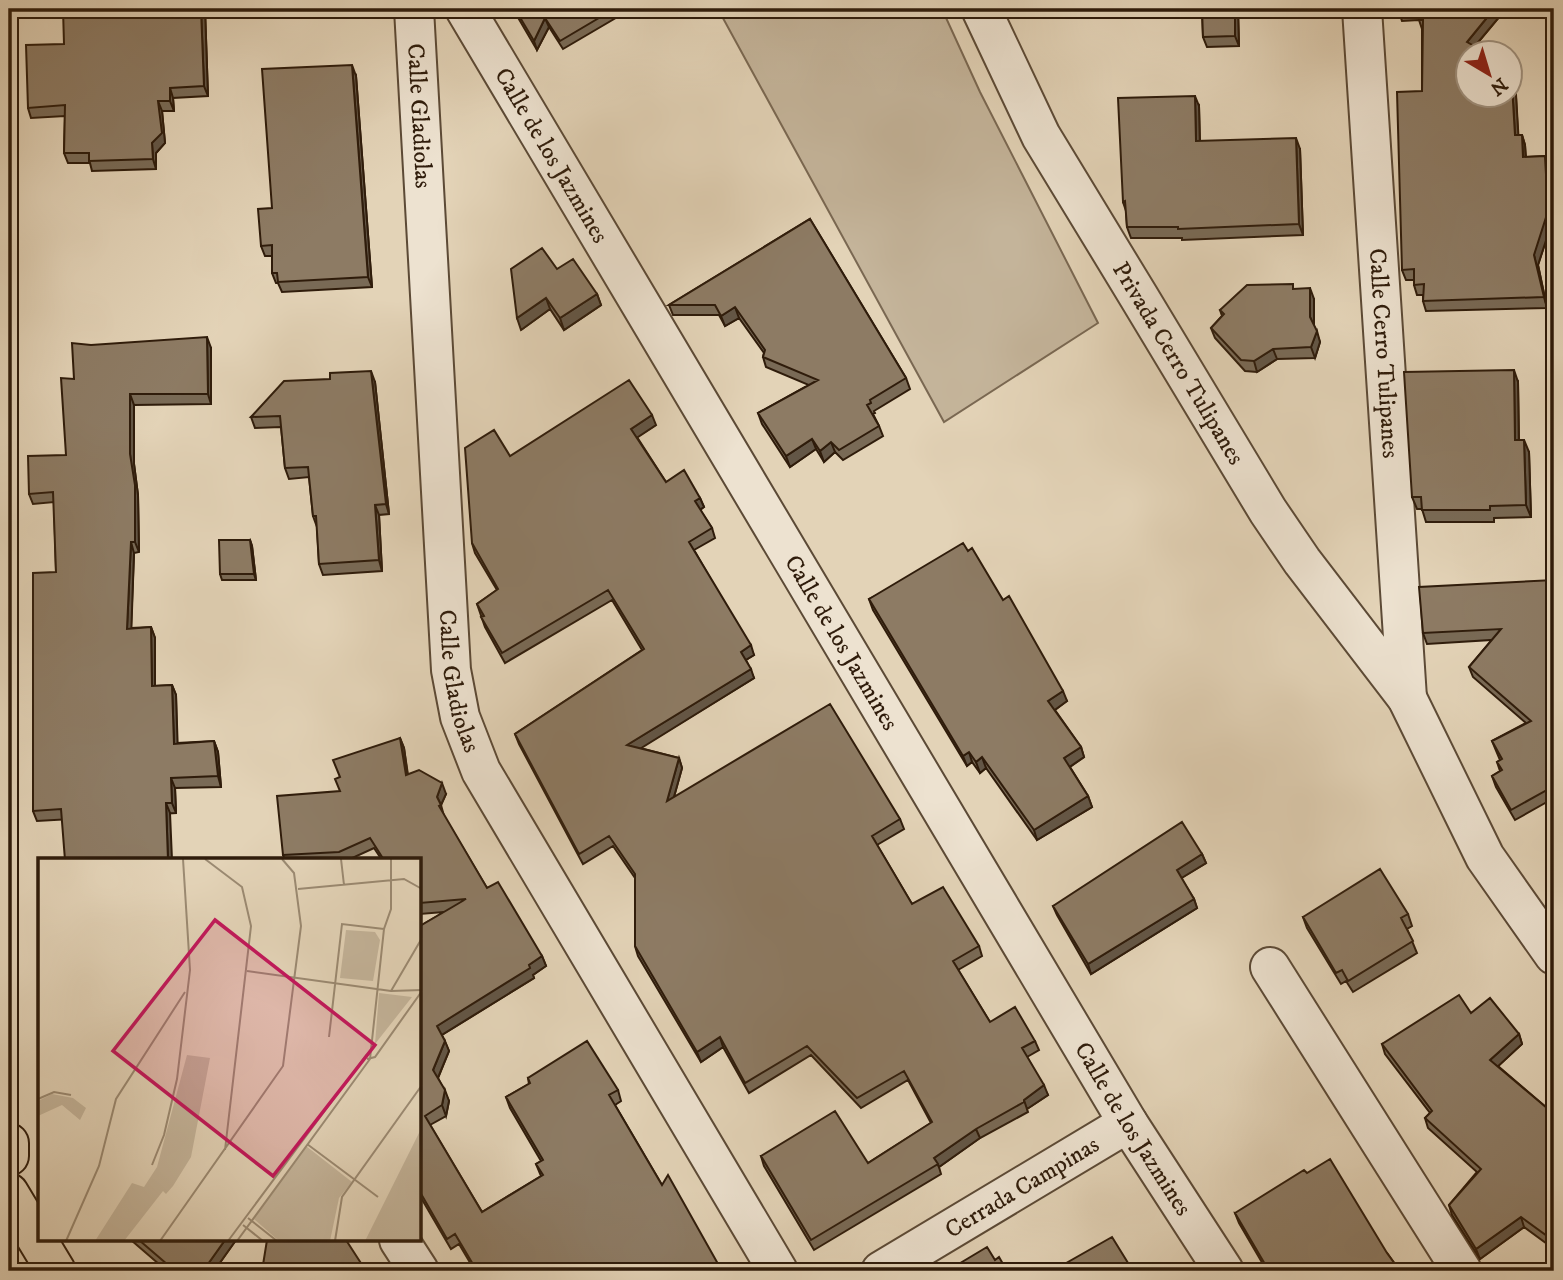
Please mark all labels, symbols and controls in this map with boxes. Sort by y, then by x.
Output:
north arrow [1454,38,1524,108]
street label: Calle Gladiolas [400,43,438,189]
street label: Calle de los Jazmines [487,62,615,249]
text: N [1485,72,1512,100]
street label: Calle Cerro Tulipanes [1362,247,1405,459]
street label: Privada Cerro Tulipanes [1105,257,1251,471]
street label: Calle de los Jazmines [777,550,905,736]
street label: Calle Gladiolas [432,609,486,757]
inset map [38,858,422,1242]
street label: Calle de los Jazmines [1067,1037,1198,1222]
street label: Cerrada Campinas [940,1130,1105,1245]

